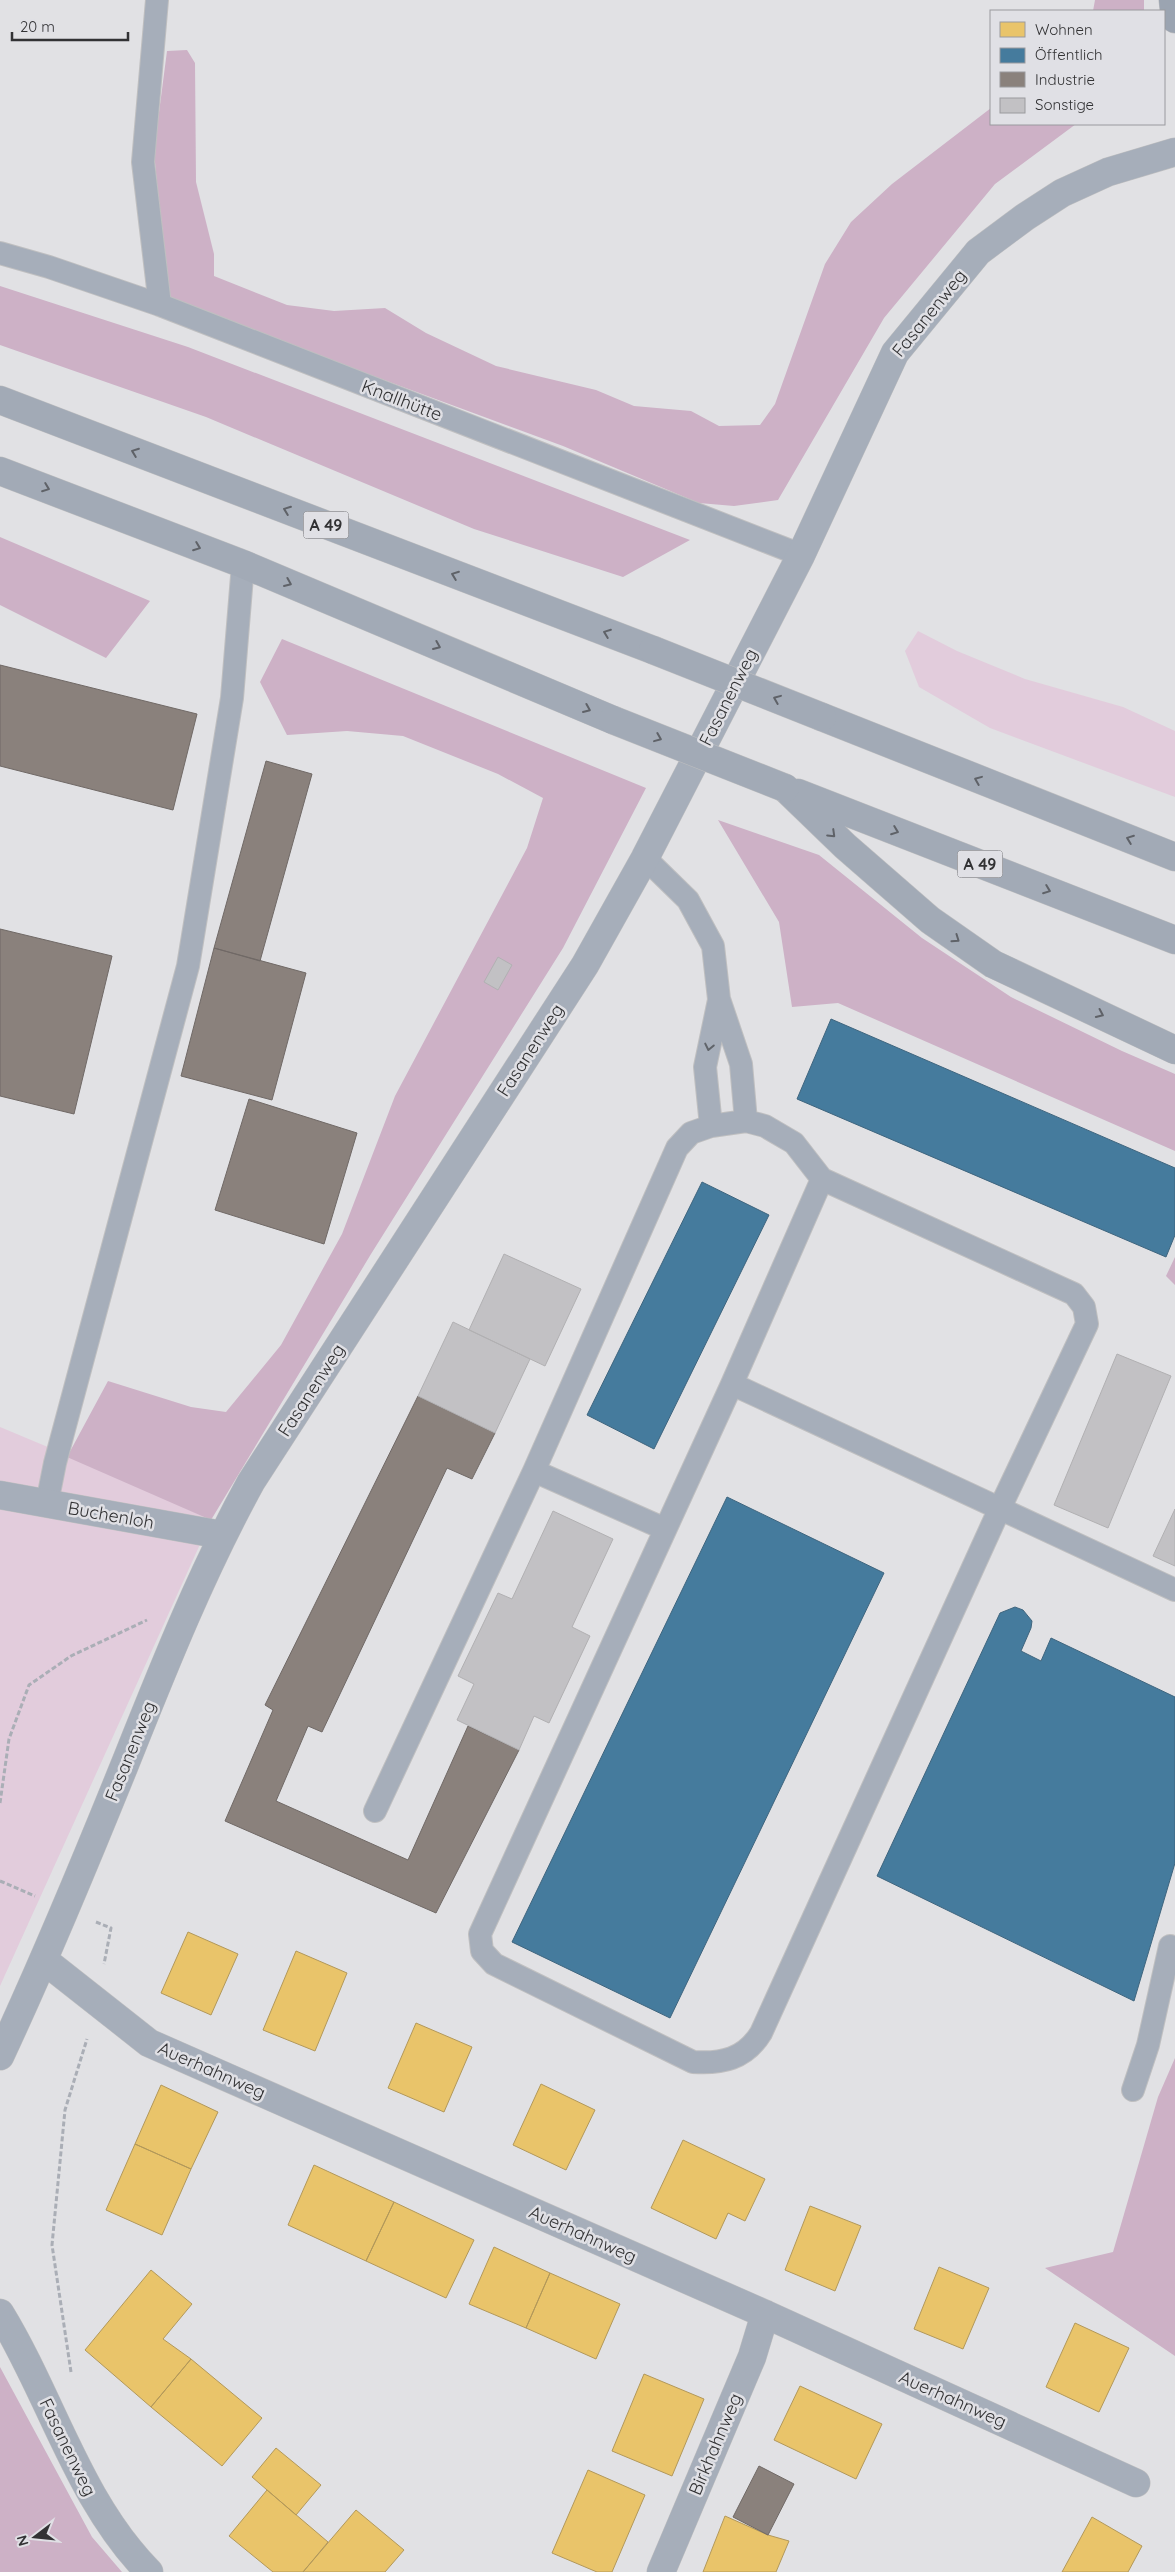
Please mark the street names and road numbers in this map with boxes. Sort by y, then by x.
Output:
street label: Fasanenweg [887,265,971,361]
street label: Knallhütte [359,374,445,426]
road number: A 49 [304,512,348,538]
street label: Fasanenweg [694,645,762,749]
road number: A 49 [958,851,1002,878]
street label: Fasanenweg [491,999,569,1101]
street label: Fasanenweg [272,1339,350,1441]
street label: Buchenloh [66,1496,156,1534]
street label: Fasanenweg [99,1698,161,1804]
street label: Auerhahnweg [155,2036,269,2104]
street label: Auerhahnweg [526,2200,640,2268]
street label: Auerhahnweg [896,2365,1010,2433]
street label: Birkhahnweg [683,2389,747,2499]
street label: Fasanenweg [34,2394,102,2500]

